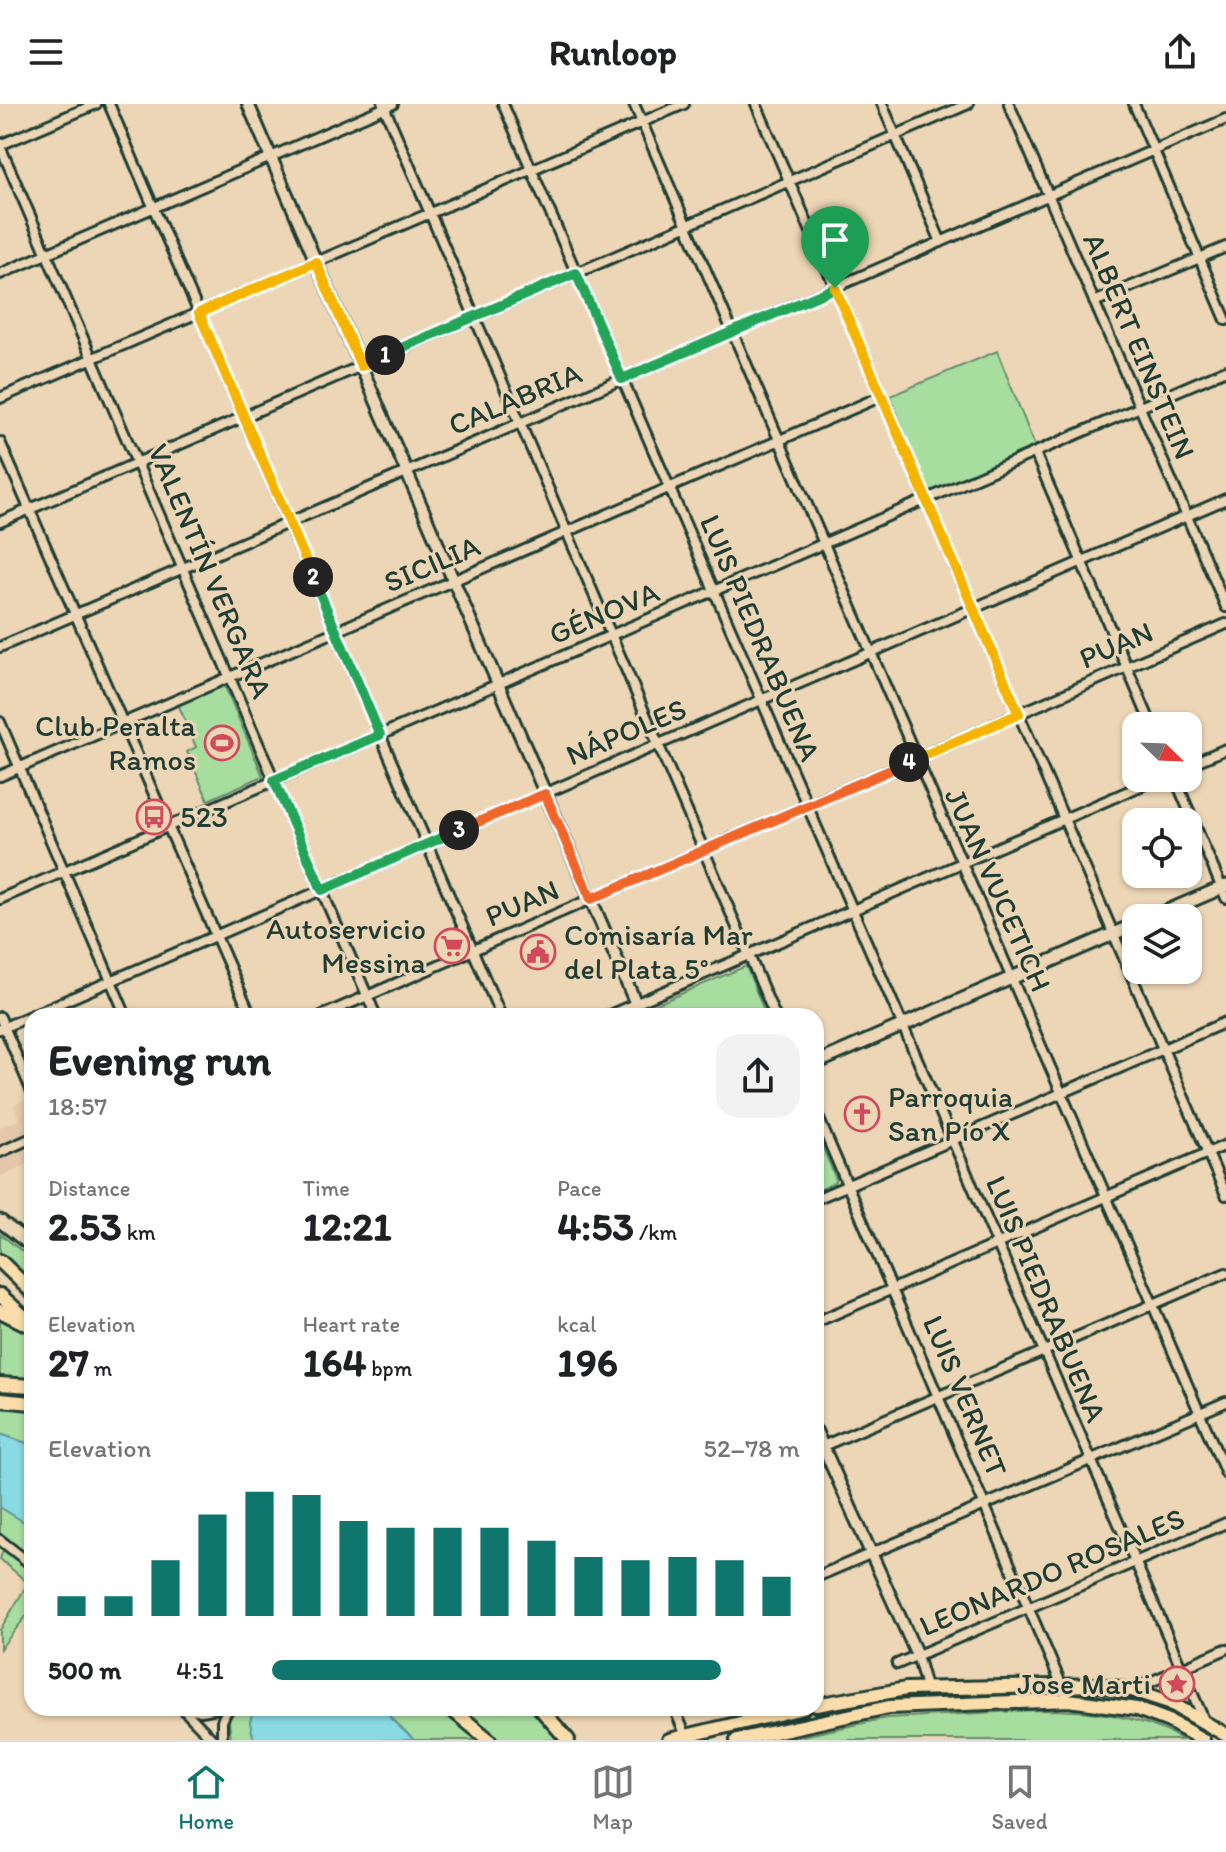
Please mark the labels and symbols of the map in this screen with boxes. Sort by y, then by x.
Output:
pin [801,206,869,288]
street label: ALBERT EINSTEIN [1075,227,1204,464]
pin: 1 [365,335,405,375]
street label: CALABRIA [443,354,587,443]
street label: VALENTÍN VERGARA [140,438,281,704]
street label: LUIS PIEDRABUENA [692,509,829,767]
street label: SICILIA [378,527,485,600]
pin: 2 [293,557,333,597]
street label: GÉNOVA [543,573,664,652]
street label: PUAN [1073,613,1158,677]
street label: NÁPOLES [560,690,692,773]
place label: Club Peralta Ramos [35,707,196,778]
north arrow [1122,712,1202,792]
sports icon: Club Peralta Ramos [203,724,241,762]
pin: 4 [889,742,929,782]
street label: JUAN VUCETICH [937,782,1060,997]
bus stop icon: 523 [135,798,173,836]
place label: 523 [180,798,228,835]
pin: 3 [439,810,479,850]
street label: PUAN [479,871,564,935]
place label: Autoservicio Messina [266,910,426,981]
place label: Comisaría Mar del Plata 5° [564,916,753,987]
supermarket icon: Autoservicio Messina [433,927,471,965]
public building icon: Comisaría Mar del Plata 5° [519,933,557,971]
place label: Parroquia San Pío X [888,1078,1013,1149]
church icon: Parroquia San Pío X [843,1095,881,1133]
street label: LUIS PIEDRABUENA [978,1170,1115,1428]
street label: LUIS VERNET [915,1310,1016,1482]
street label: LEONARDO ROSALES [914,1499,1190,1644]
place label: Jose Marti [1017,1665,1151,1702]
place icon: Jose Marti [1158,1665,1196,1703]

